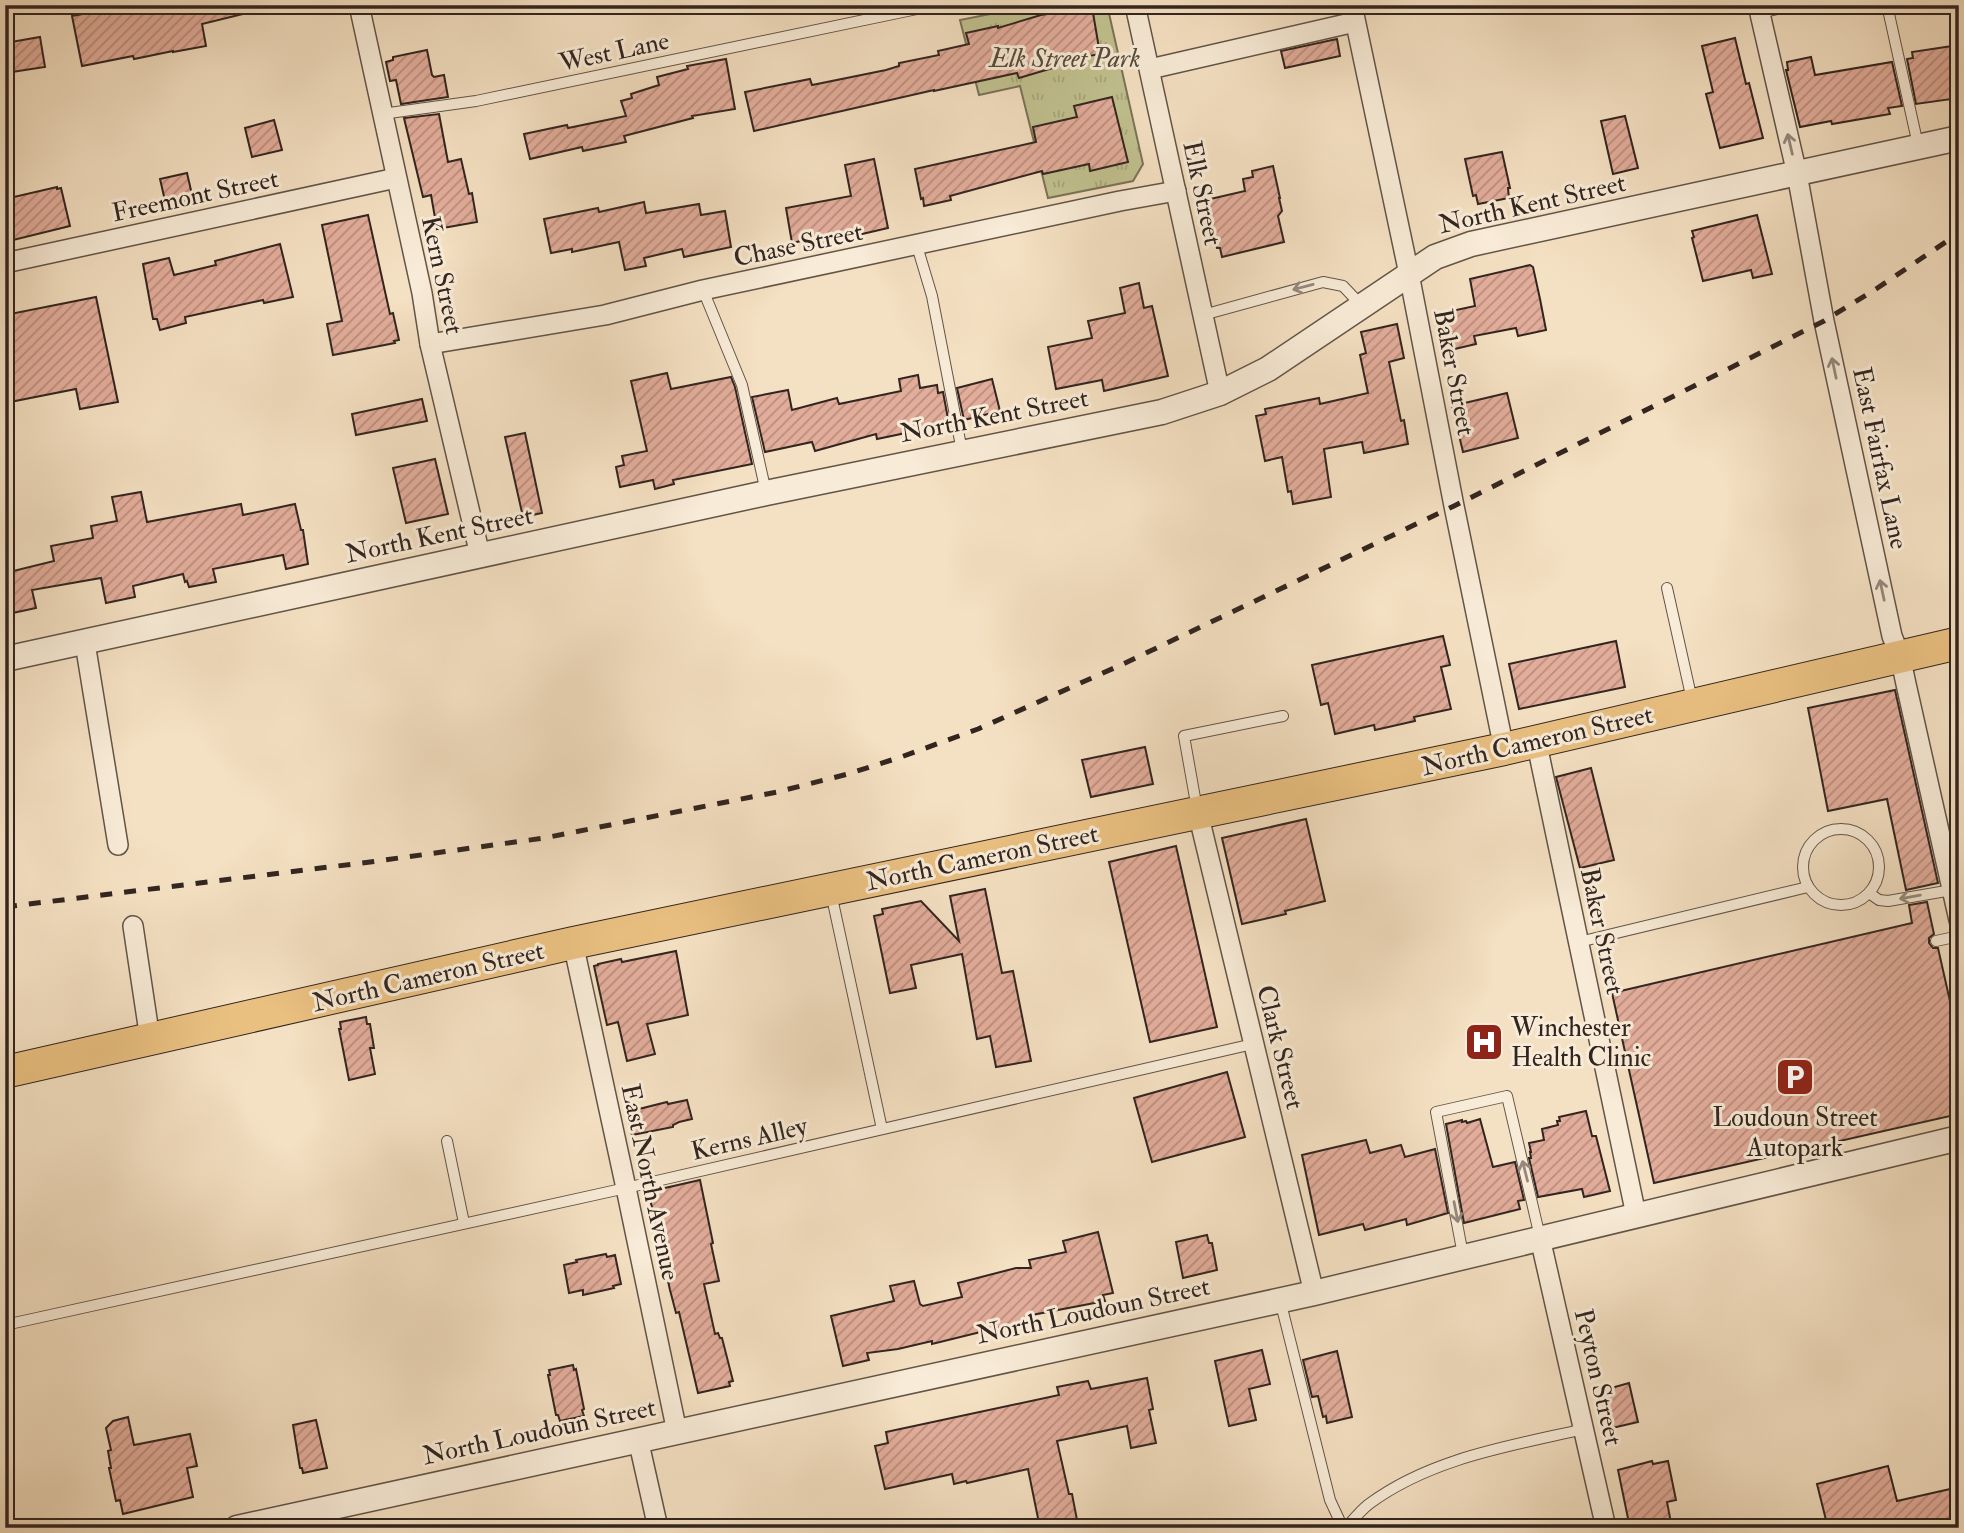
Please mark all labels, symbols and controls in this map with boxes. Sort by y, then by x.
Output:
street label: West Lane [555,25,672,79]
park label: Elk Street Park [987,43,1141,75]
one-way arrow [1782,134,1795,156]
street label: Elk Street [1175,138,1229,248]
street label: Freemont Street [109,163,281,229]
street label: North Kent Street [1436,167,1629,241]
street label: Kern Street [414,213,470,337]
street label: Chase Street [731,216,866,274]
one-way arrow [1292,281,1314,294]
street label: Baker Street [1426,306,1482,438]
one-way arrow [1827,357,1840,380]
street label: East Fairfax Lane [1845,364,1915,552]
street label: North Kent Street [897,382,1091,450]
street label: North Kent Street [342,499,536,570]
one-way arrow [1875,579,1889,602]
street label: North Cameron Street [1418,699,1656,783]
street label: North Cameron Street [863,818,1101,898]
street label: Baker Street [1573,865,1631,997]
one-way arrow [1899,891,1922,904]
street label: North Cameron Street [309,935,547,1019]
street label: Clark Street [1249,982,1311,1113]
place label: Winchester Health Clinic [1510,1012,1651,1074]
hospital icon: Winchester Health Clinic [1463,1021,1505,1063]
parking icon: Loudoun Street Autopark [1774,1056,1816,1098]
street label: East North Avenue [614,1081,686,1283]
place label: Loudoun Street Autopark [1712,1102,1878,1165]
street label: Kerns Alley [688,1110,811,1168]
one-way arrow [1517,1160,1531,1183]
one-way arrow [1449,1200,1463,1223]
street label: North Loudoun Street [974,1271,1213,1351]
street label: Peyton Street [1567,1306,1629,1449]
street label: North Loudoun Street [420,1392,659,1472]

